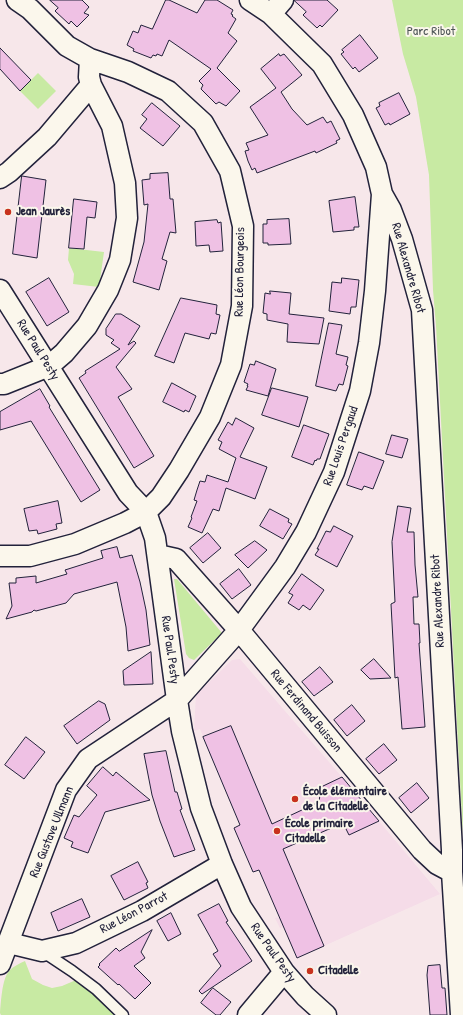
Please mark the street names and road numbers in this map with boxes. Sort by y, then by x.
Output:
street label: Rue Alexandre Ribot [388,221,428,315]
street label: Rue Léon Bourgeois [231,227,249,317]
street label: Rue Paul Pesty [13,317,63,383]
street label: Rue Louis Pergaud [320,404,362,488]
street label: Rue Alexandre Ribot [428,554,448,648]
street label: Rue Paul Pesty [157,615,183,685]
street label: Rue Ferdinand Buisson [267,667,345,755]
street label: Rue Gustave Ullmann [27,784,77,880]
street label: Rue Léon Parrot [97,889,171,937]
street label: Rue Paul Pesty [247,920,299,986]

